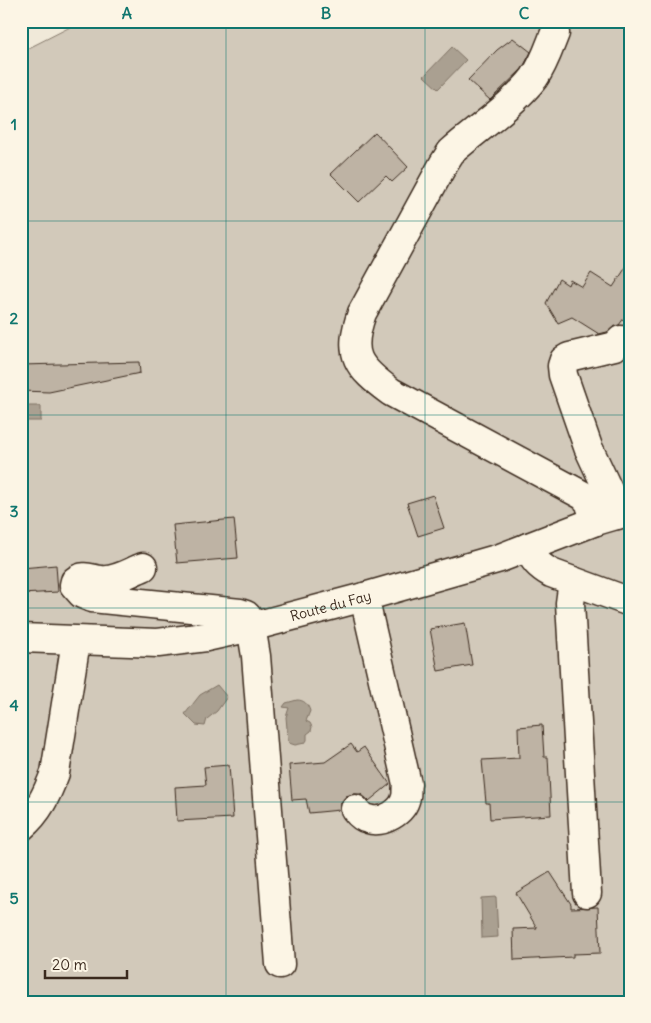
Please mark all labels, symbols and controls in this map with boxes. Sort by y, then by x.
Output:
text: A [122,3,132,23]
text: B [321,3,332,23]
text: C [519,3,530,23]
text: 1 [11,114,17,134]
text: 2 [10,308,19,328]
text: 3 [9,501,19,521]
street label: Route du Fay [288,586,373,625]
text: 4 [9,695,19,715]
text: 5 [9,888,19,908]
scale bar [45,948,128,980]
text: 20 m [52,955,87,974]

